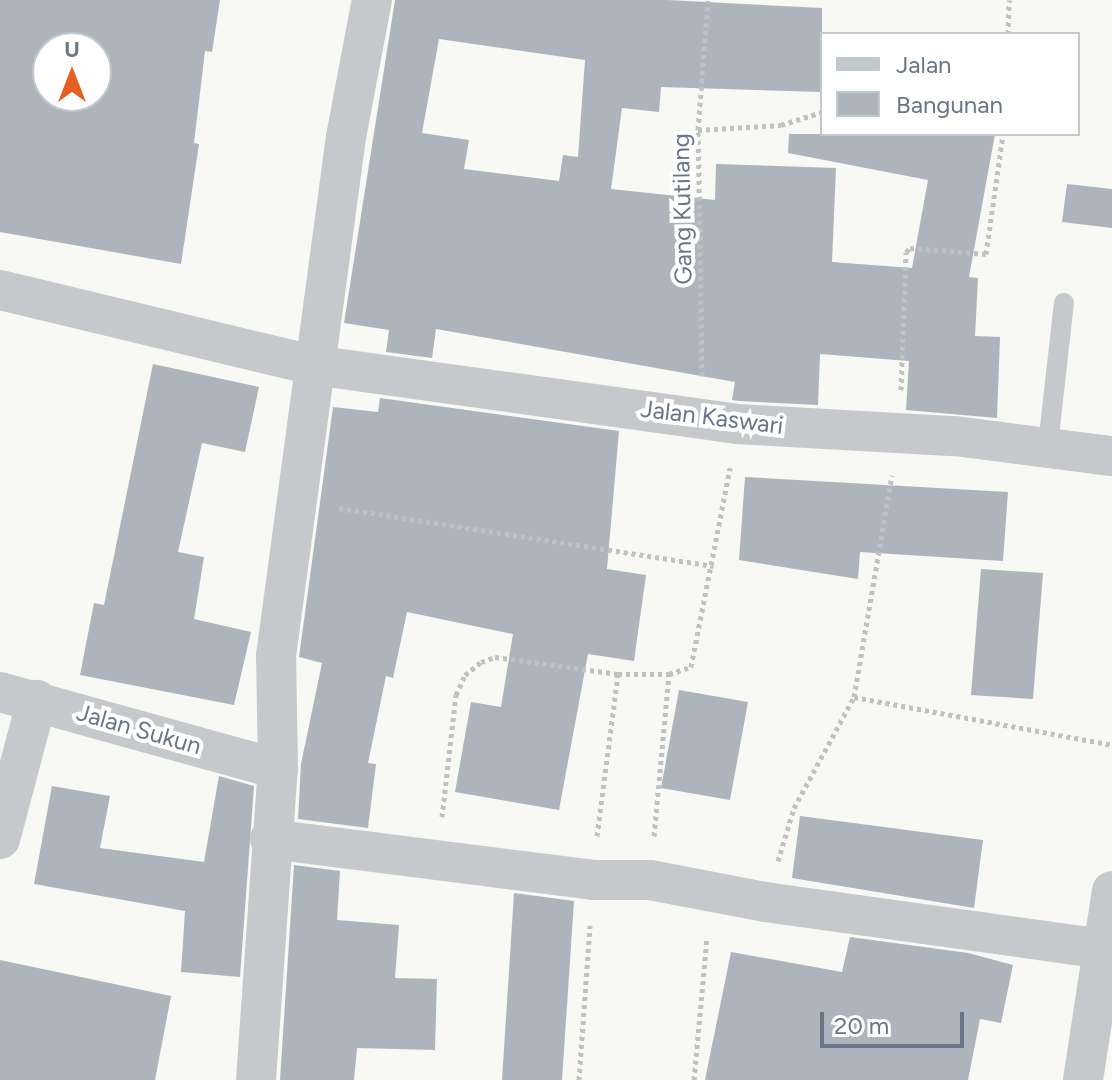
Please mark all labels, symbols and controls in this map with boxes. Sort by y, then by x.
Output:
north arrow [32,32,112,112]
legend [820,32,1080,136]
text: U [64,36,80,63]
text: Jalan [896,50,952,79]
text: Bangunan [896,90,1003,119]
street label: Gang Kutilang [666,133,698,285]
street label: Jalan Kaswari [639,394,785,440]
street label: Jalan Sukun [74,698,204,760]
scale bar [824,996,968,1046]
text: 20 m [834,1011,889,1040]

